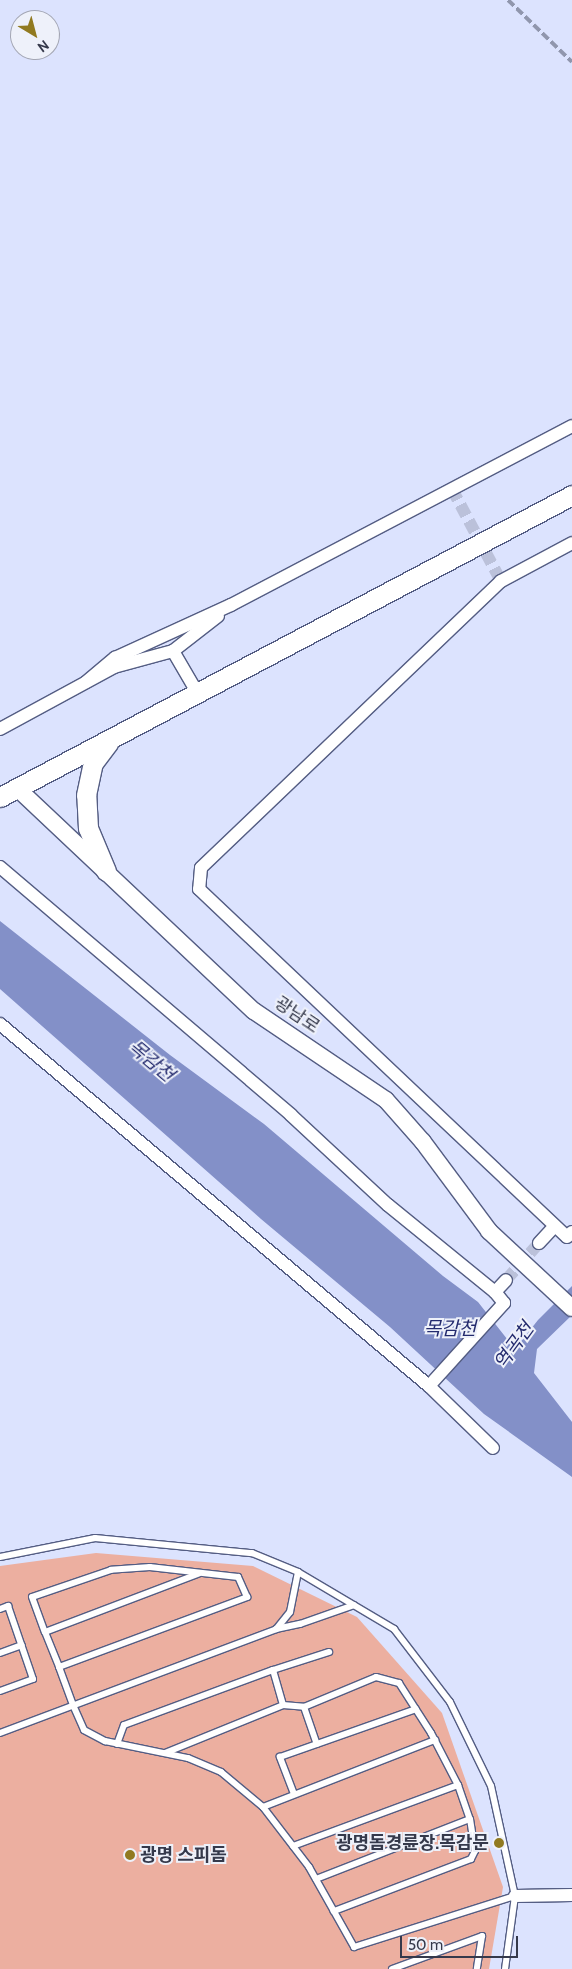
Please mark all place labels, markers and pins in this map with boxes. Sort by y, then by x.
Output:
place label: 광명돔경륜장.목감문 [336,1832,489,1854]
marker: 광명돔경륜장.목감문 [493,1837,505,1849]
place label: 광명 스피돔 [140,1844,227,1866]
marker: 광명 스피돔 [124,1849,136,1861]

